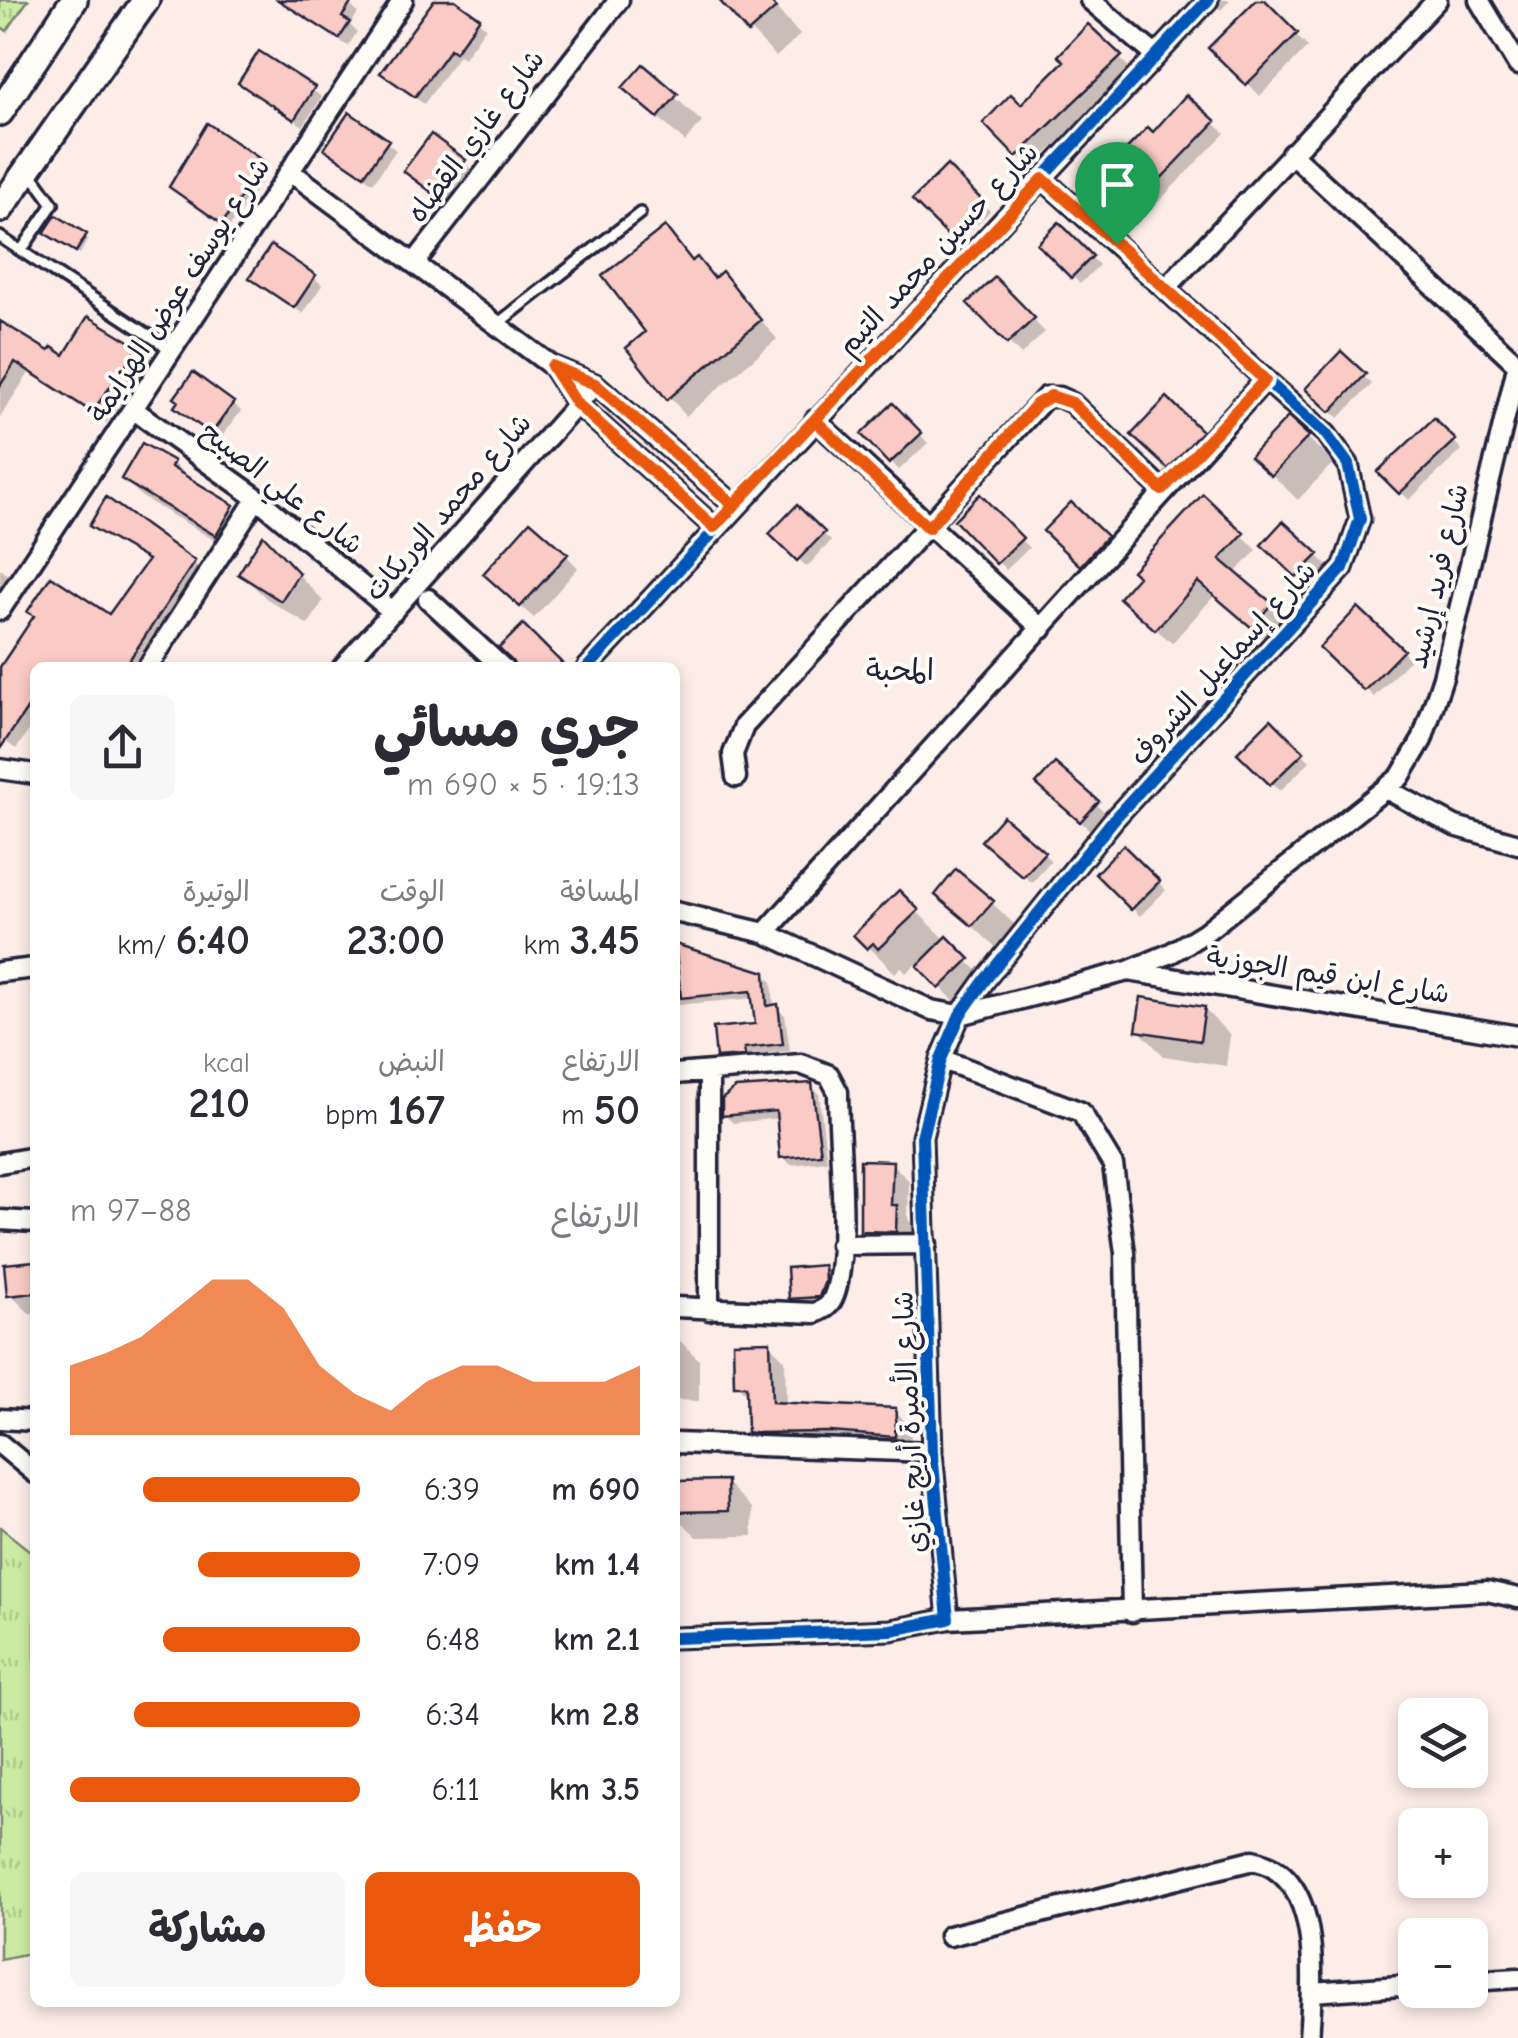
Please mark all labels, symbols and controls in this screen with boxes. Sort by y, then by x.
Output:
street label: شارع غازي القضاه [401,44,554,231]
street label: شارع حسين محمد التيم [831,136,1048,365]
pin [1075,142,1160,245]
street label: شارع يوسف عوض الهزايمة [81,152,279,430]
icon: arrive [1090,157,1145,212]
street label: شارع محمد الوريكات [358,407,540,609]
street label: شارع علي الصبيح [190,415,369,567]
street label: شارع فريد إرشيد [1401,481,1478,672]
street label: شارع إسماعيل الشروف [1123,555,1325,773]
district label: المحبة [866,653,934,688]
button: share [70,695,175,800]
text: جري مسائي [373,696,640,760]
text: 19:13 · 5 × 690 m [407,766,640,803]
text: الوتيرة [182,876,250,908]
text: الوقت [380,876,445,908]
text: المسافة [560,876,640,908]
text: 6:40 [176,916,250,965]
text: 23:00 [347,916,445,965]
text: 3.45 [570,916,640,965]
text: /km [117,929,176,961]
text: km [524,929,570,961]
street label: شارع ابن قيم الجوزية [1203,940,1452,1015]
text: النبض [378,1046,445,1078]
text: الارتفاع [561,1046,640,1078]
text: kcal [203,1047,250,1079]
text: 210 [189,1079,250,1128]
text: 167 [388,1086,445,1135]
text: 50 [594,1086,640,1135]
text: bpm [325,1099,388,1131]
text: m [561,1099,594,1131]
text: 88–97 m [70,1192,191,1229]
text: الارتفاع [550,1198,640,1235]
street label: شارع الأميرة أريج غازي [884,1290,937,1554]
text: 6:39 [424,1471,480,1508]
text: 690 m [551,1471,640,1508]
text: 7:09 [423,1546,480,1583]
text: 1.4 km [554,1546,640,1583]
text: 6:48 [425,1621,480,1658]
text: 2.1 km [553,1621,640,1658]
text: 6:34 [425,1696,480,1733]
text: 2.8 km [549,1696,640,1733]
map controls [1398,1698,1488,2008]
button: layers [1398,1698,1488,1788]
text: 6:11 [432,1771,480,1808]
text: 3.5 km [549,1771,640,1808]
button: + [1398,1808,1488,1898]
button: مشاركة [70,1872,345,1987]
button: حفظ [365,1872,640,1987]
button: − [1398,1918,1488,2008]

